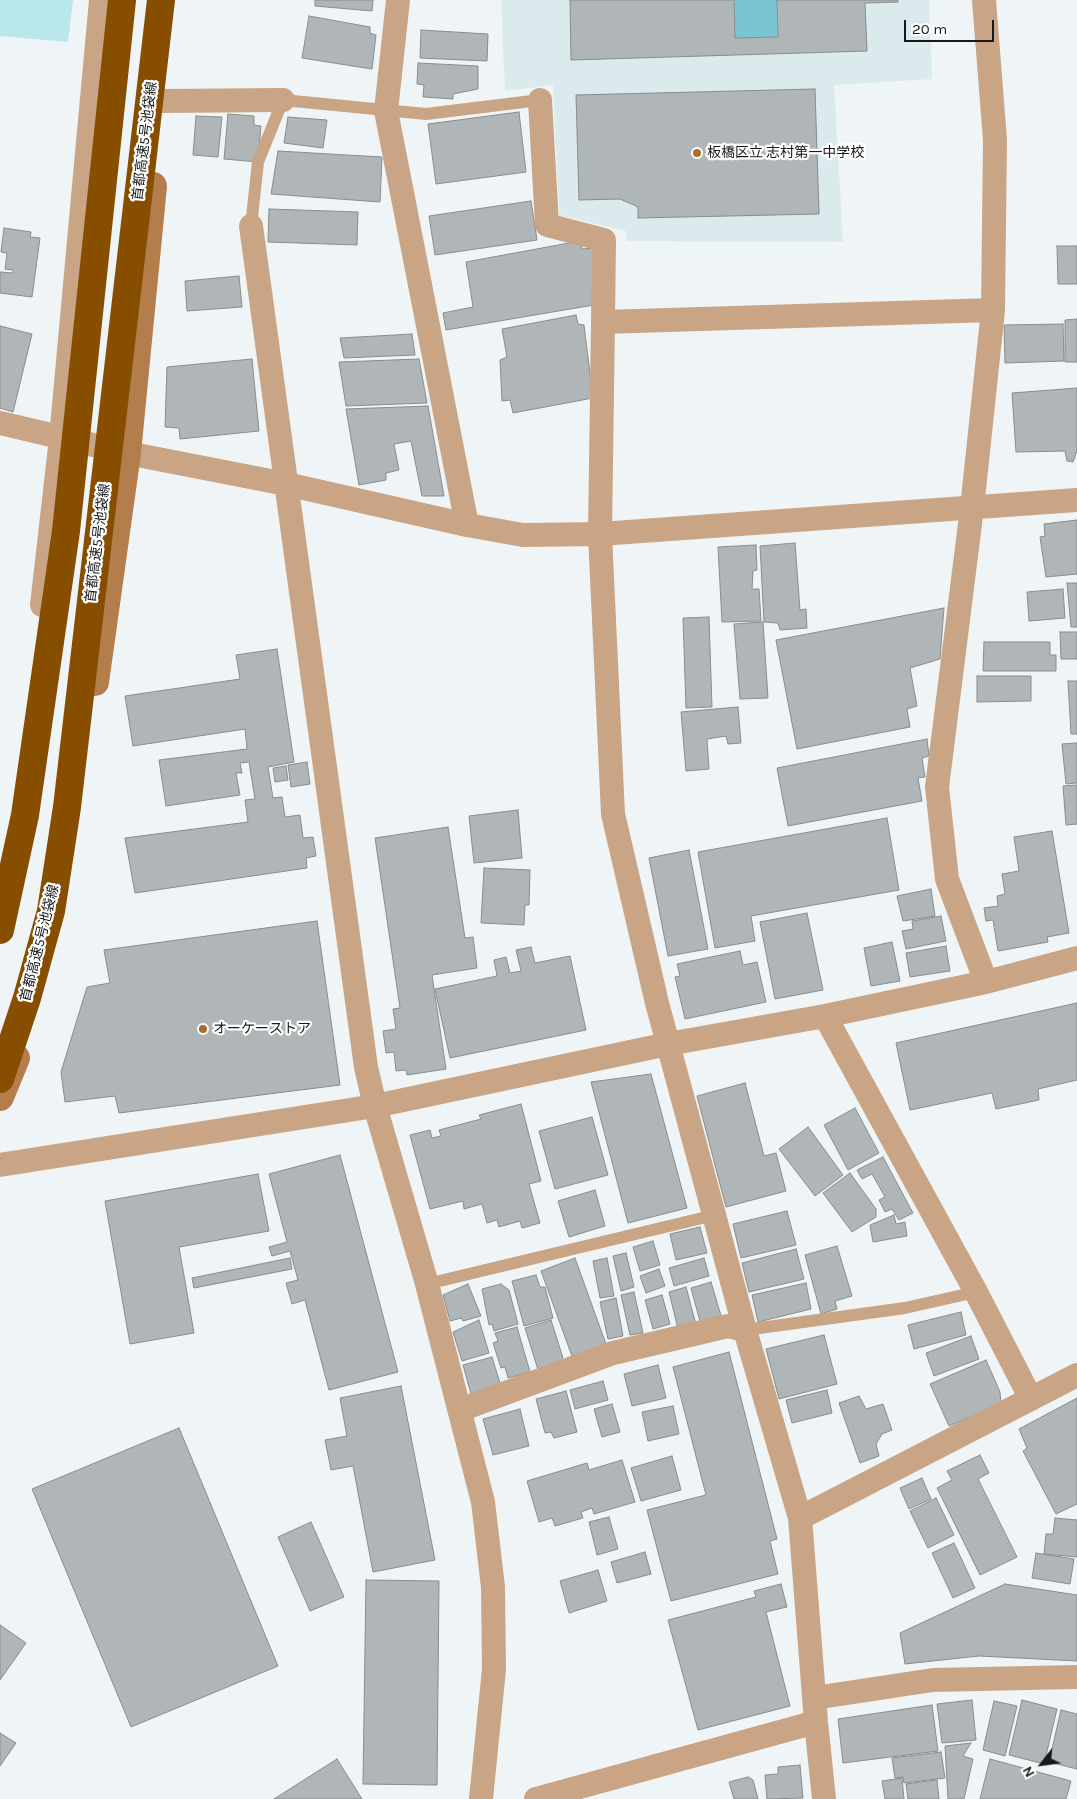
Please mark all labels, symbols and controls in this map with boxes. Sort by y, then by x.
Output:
scale bar [907,10,997,42]
text: 20 m [912,20,947,38]
street label: 首都高速5号池袋線 [129,80,161,202]
place label: 板橋区立 志村第一中学校 [707,145,864,161]
marker: 板橋区立 志村第一中学校 [691,147,703,159]
street label: 首都高速5号池袋線 [82,482,114,604]
street label: 首都高速5号池袋線 [17,883,63,1003]
place label: オーケーストア [213,1021,311,1037]
marker: オーケーストア [197,1023,209,1035]
north arrow [1017,1739,1067,1789]
text: N [1019,1763,1038,1780]

